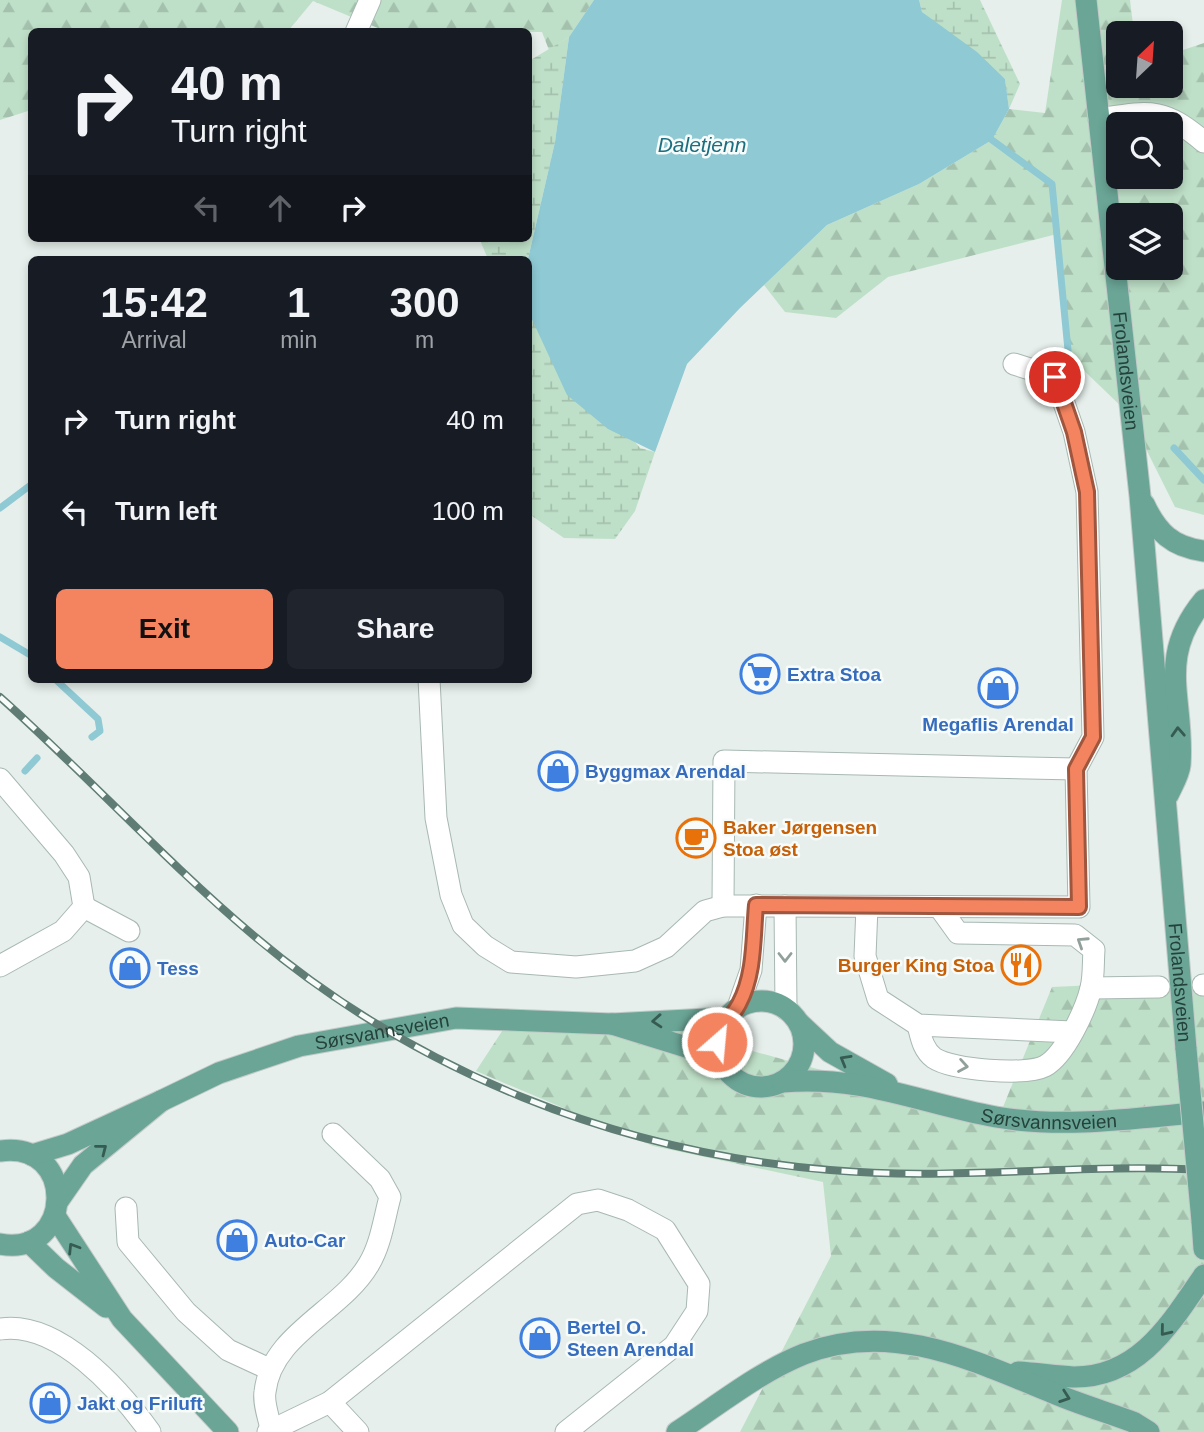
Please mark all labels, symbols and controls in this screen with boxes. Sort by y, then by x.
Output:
north arrow [1106,21,1183,98]
map controls [1106,21,1183,280]
icon: right [56,56,147,147]
text: 40 m [171,56,283,110]
button: search [1106,112,1183,189]
text: Turn right [171,113,307,149]
water label: Daletjenn [658,133,746,156]
icon: left [188,189,226,227]
icon: ahead [261,189,299,227]
icon: right [334,189,372,227]
button: layers [1106,203,1183,280]
text: 15:42 [100,279,208,326]
text: 1 [287,279,310,326]
text: 300 [390,279,460,326]
street label: Frolandsveien [1109,310,1143,431]
text: Arrival [121,327,187,353]
text: min [280,327,317,353]
text: m [415,327,434,353]
pin [1025,347,1085,407]
icon: arrive [1036,358,1074,396]
icon: right [56,402,94,440]
text: Turn right [115,405,236,435]
text: 40 m [446,405,504,435]
icon: left [56,493,94,531]
text: Turn left [115,496,217,526]
text: 100 m [432,496,504,526]
button: Exit [56,589,273,669]
button: Share [287,589,504,669]
supermarket icon: Extra Stoa [739,653,781,695]
place label: Extra Stoa [787,664,881,685]
shop icon: Megaflis Arendal [977,667,1019,709]
place label: Megaflis Arendal [922,714,1074,735]
one-way arrow [1171,726,1186,737]
shop icon: Byggmax Arendal [537,750,579,792]
place label: Byggmax Arendal [585,761,746,782]
cafe icon: Baker Jørgensen Stoa øst [675,817,717,859]
place label: Baker Jørgensen Stoa øst [723,817,877,860]
street label: Frolandsveien [1165,922,1196,1043]
one-way arrow [1077,937,1090,950]
restaurant icon: Burger King Stoa [1000,944,1042,986]
shop icon: Tess [109,947,151,989]
one-way arrow [778,952,793,963]
place label: Burger King Stoa [838,955,994,976]
place label: Tess [157,958,199,979]
position arrow [680,1005,754,1079]
street label: Sørsvannsveien [313,1009,451,1054]
one-way arrow [652,1013,663,1028]
one-way arrow [839,1055,852,1068]
one-way arrow [957,1058,969,1073]
street label: Sørsvannsveien [979,1104,1118,1133]
one-way arrow [95,1145,107,1158]
shop icon: Auto-Car [216,1219,258,1261]
place label: Auto-Car [264,1230,346,1251]
one-way arrow [69,1242,82,1255]
shop icon: Bertel O. Steen Arendal [519,1317,561,1359]
place label: Bertel O. Steen Arendal [567,1317,694,1360]
one-way arrow [1160,1324,1173,1336]
shop icon: Jakt og Friluft [29,1382,71,1424]
one-way arrow [1058,1389,1070,1403]
place label: Jakt og Friluft [77,1393,203,1414]

